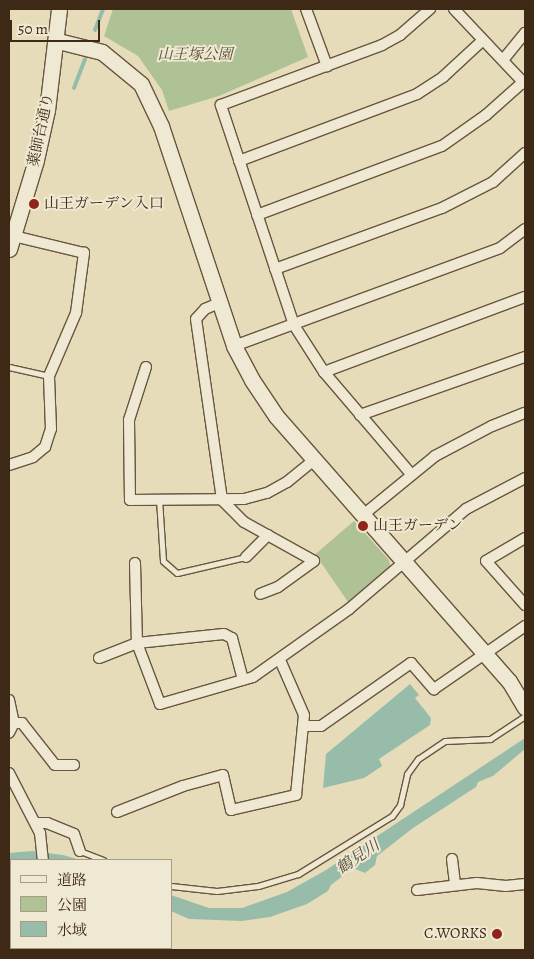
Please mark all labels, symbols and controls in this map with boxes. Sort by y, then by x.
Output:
scale bar [12,10,102,42]
text: 50 m [18,19,48,39]
park label: 山王塚公園 [158,46,232,64]
street label: 薬師台通り [24,91,58,169]
place label: 山王ガーデン入口 [44,195,164,213]
marker: 山王ガーデン入口 [28,198,40,210]
place label: 山王ガーデン [373,517,463,535]
marker: 山王ガーデン [357,520,369,532]
water label: 鶴見川 [333,836,383,878]
legend [10,859,172,949]
text: 道路 [57,870,87,890]
text: 公園 [57,895,87,915]
text: 水域 [57,920,87,940]
place label: C.WORKS [424,925,487,943]
marker: C.WORKS [491,928,503,940]

